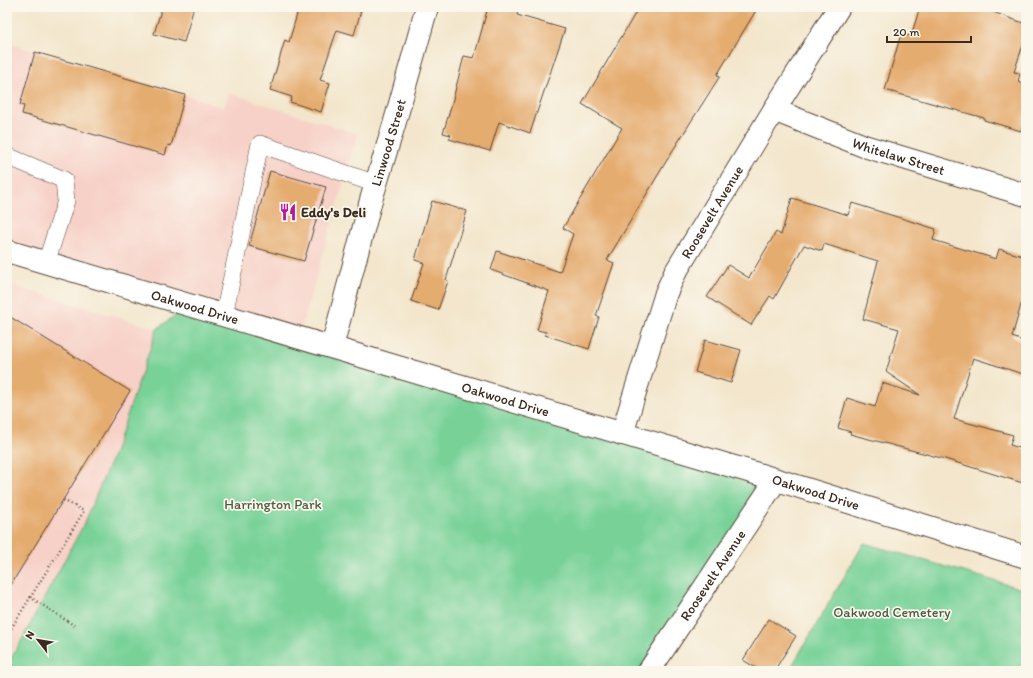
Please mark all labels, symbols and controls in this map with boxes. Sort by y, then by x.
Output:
scale bar [887,18,971,44]
text: 20 m [893,25,920,39]
street label: Linwood Street [368,97,410,188]
street label: Whitelaw Street [849,134,947,179]
street label: Roosevelt Avenue [678,162,747,262]
restaurant icon: Eddy's Deli [278,202,298,222]
place label: Eddy's Deli [301,204,366,221]
street label: Oakwood Drive [149,286,241,328]
street label: Oakwood Drive [459,378,552,421]
street label: Oakwood Drive [770,471,862,514]
park label: Harrington Park [224,496,322,513]
street label: Roosevelt Avenue [677,527,750,624]
park label: Oakwood Cemetery [833,604,951,621]
north arrow [18,620,58,660]
text: N [22,629,37,642]

